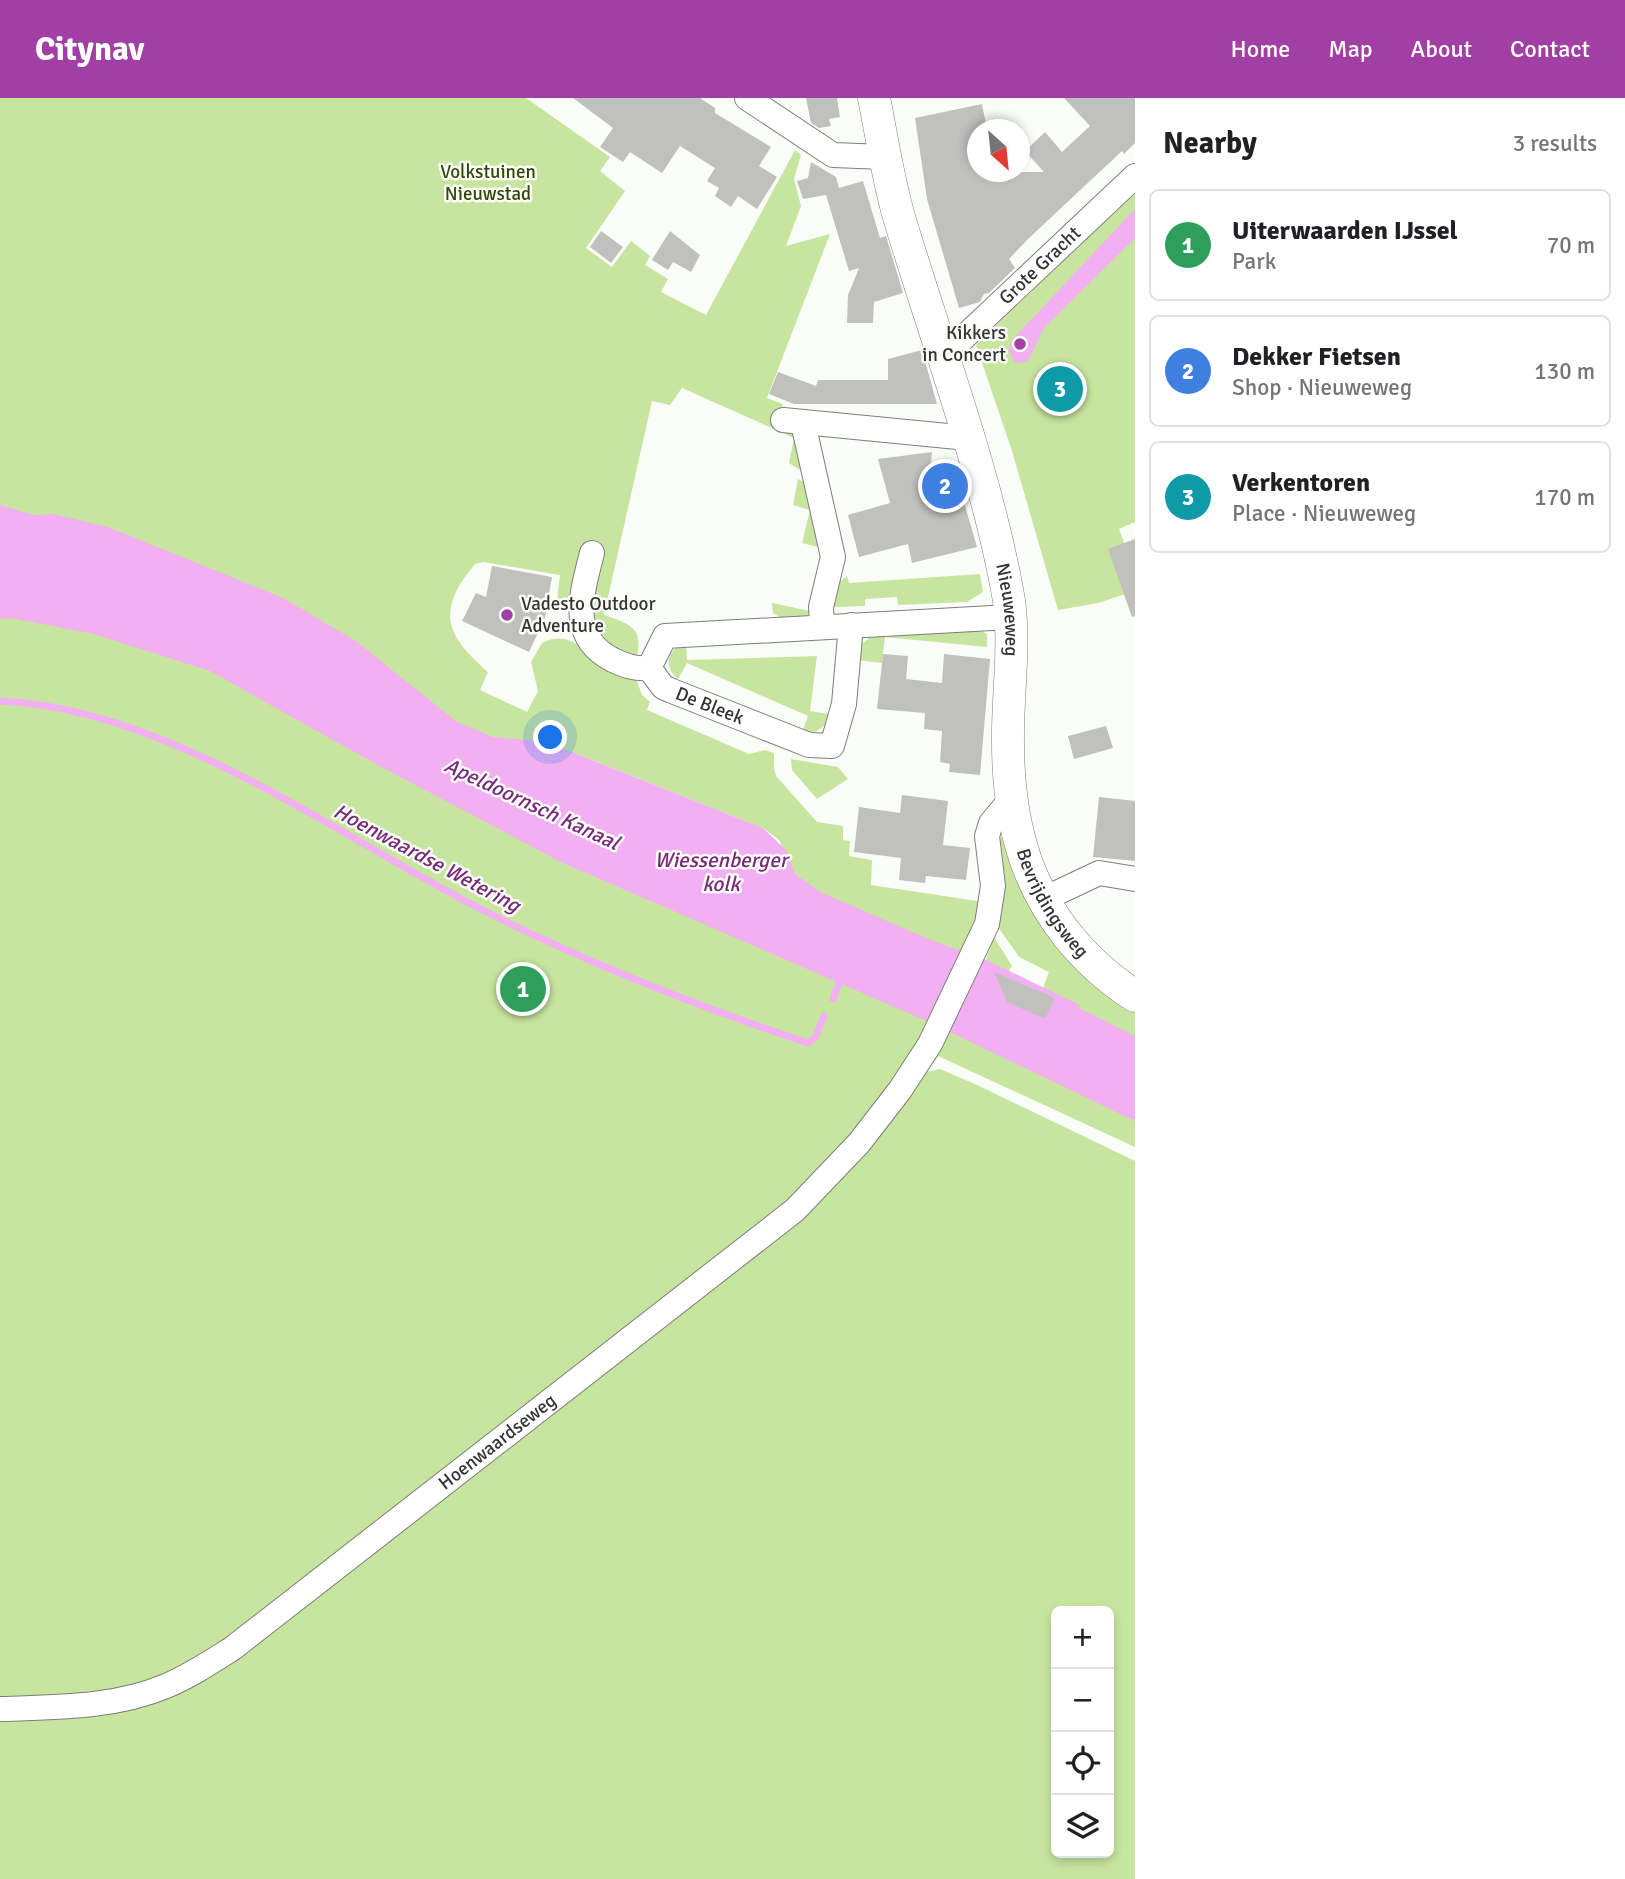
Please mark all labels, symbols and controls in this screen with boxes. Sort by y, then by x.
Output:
text: Citynav [35,29,144,70]
text: Home [1230,34,1290,64]
text: Map [1328,34,1373,64]
text: About [1411,34,1472,64]
text: Contact [1510,34,1590,64]
north arrow [967,119,1030,182]
text: Nearby [1163,125,1257,162]
text: 3 results [1513,129,1597,158]
park label: Volkstuinen Nieuwstad [440,160,536,206]
text: Uiterwaarden IJssel [1232,215,1458,247]
street label: Grote Gracht [994,221,1086,310]
text: 1 [1182,231,1194,260]
text: 70 m [1547,231,1595,260]
text: Park [1232,247,1276,276]
place label: Kikkers in Concert [922,321,1006,367]
marker: Kikkers in Concert [1012,336,1028,352]
text: Dekker Fietsen [1232,341,1401,373]
text: 2 [1182,357,1194,386]
text: 130 m [1534,357,1595,386]
pin: 3 [1037,363,1083,415]
text: Shop · Nieuweweg [1232,373,1412,402]
pin: 2 [922,460,968,512]
text: Verkentoren [1232,467,1370,499]
text: 3 [1182,483,1194,512]
text: 170 m [1534,483,1595,512]
text: Place · Nieuweweg [1232,499,1416,528]
street label: Nieuweweg [990,561,1024,657]
place label: Vadesto Outdoor Adventure [521,592,655,638]
marker: Vadesto Outdoor Adventure [499,607,515,623]
street label: De Bleek [672,682,748,730]
your location [533,720,567,754]
water label: Apeldoornsch Kanaal [440,752,625,857]
water label: Hoenwaardse Wetering [329,798,526,919]
street label: Bevrijdingsweg [1011,845,1094,963]
water label: Wiessenberger kolk [655,847,791,897]
pin: 1 [500,963,546,1015]
street label: Hoenwaardseweg [434,1389,561,1495]
map controls [1051,1606,1114,1858]
button: + [1051,1606,1114,1669]
button: − [1051,1669,1114,1732]
button: locate [1051,1732,1114,1795]
button: layers [1051,1795,1114,1858]

